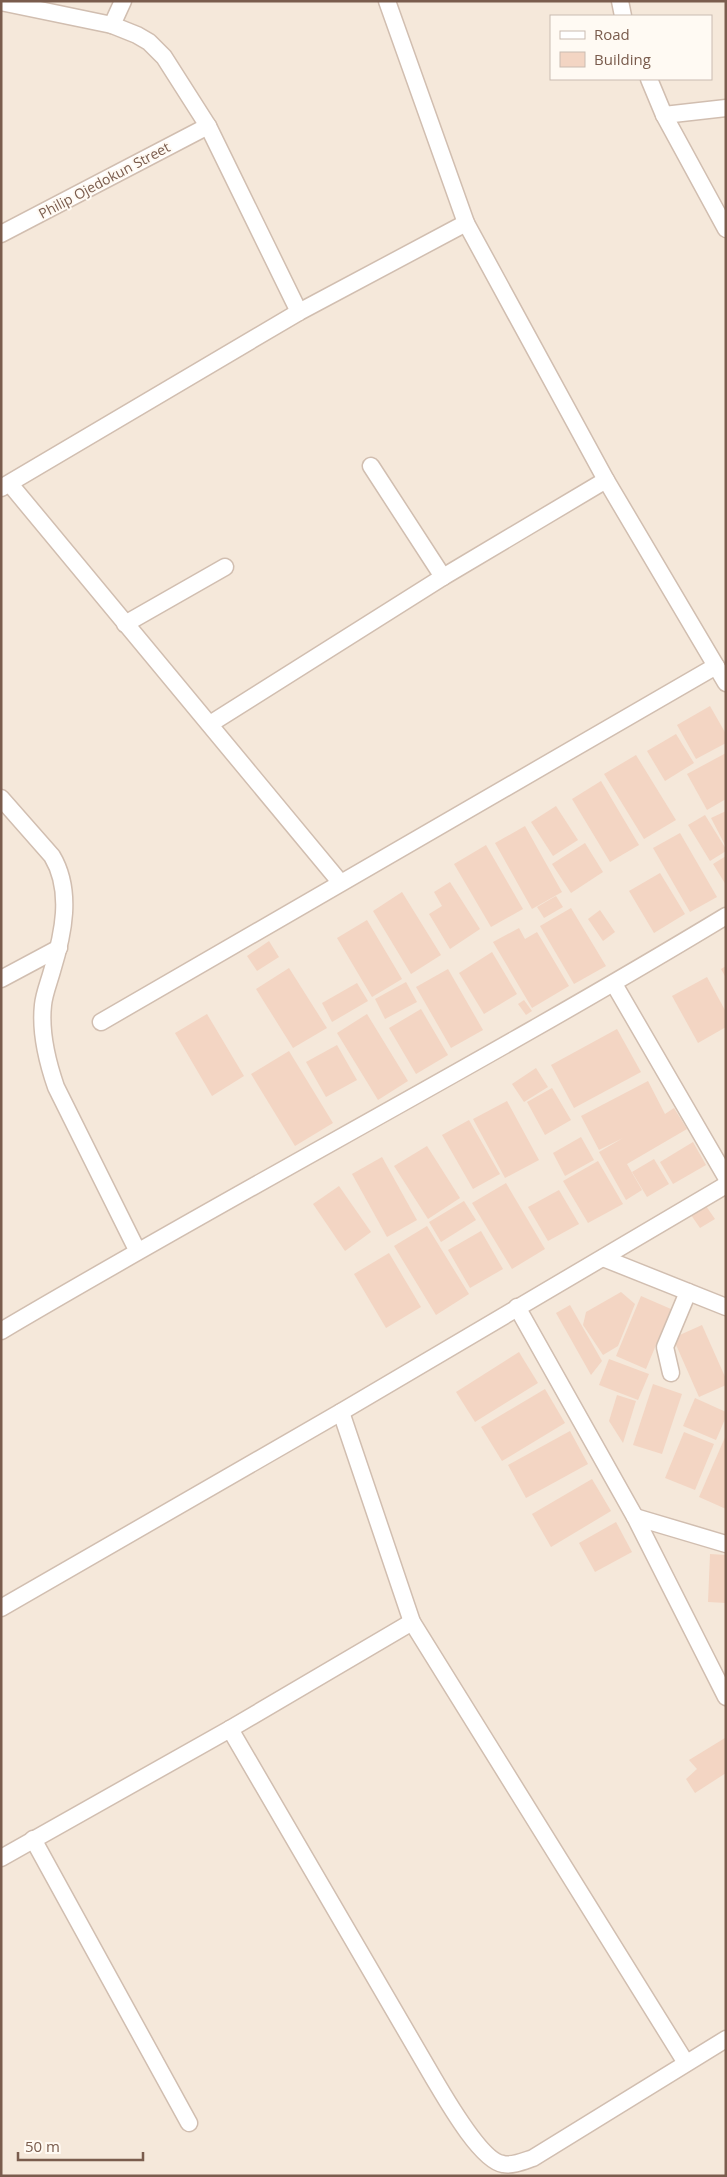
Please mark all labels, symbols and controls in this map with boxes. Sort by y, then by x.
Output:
legend [550,15,712,80]
text: Road [594,24,630,44]
text: Building [594,49,651,69]
street label: Philip Ojedokun Street [35,137,173,223]
scale bar [18,2130,142,2162]
text: 50 m [25,2136,60,2156]

